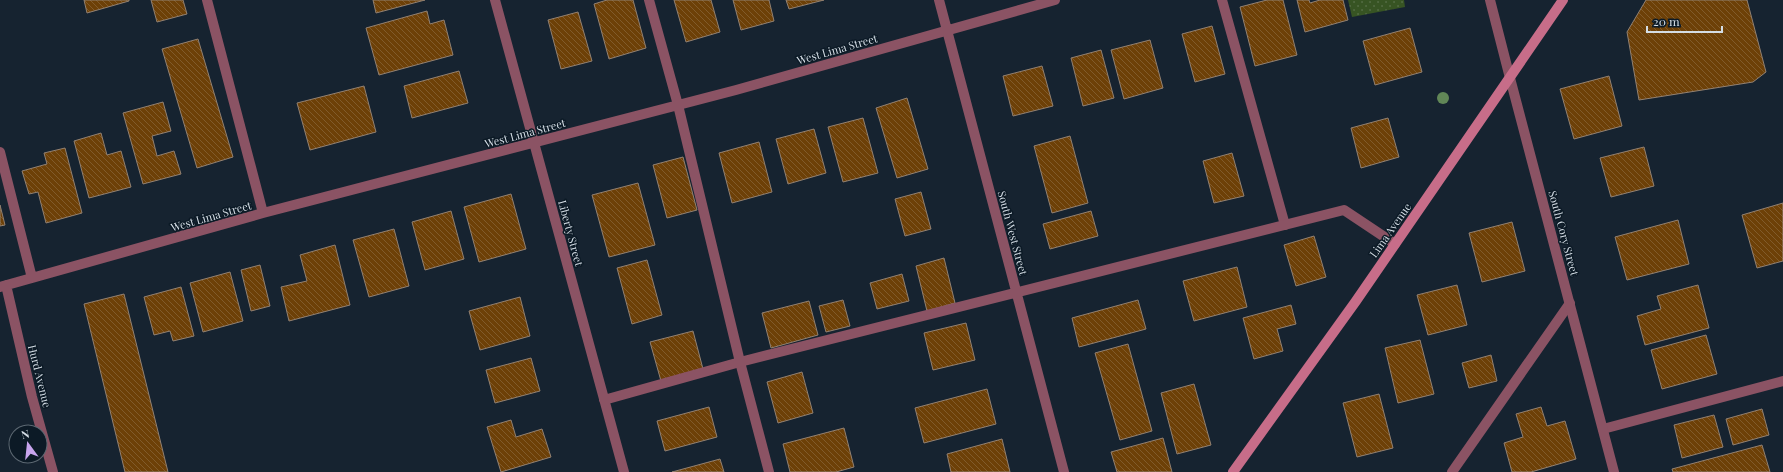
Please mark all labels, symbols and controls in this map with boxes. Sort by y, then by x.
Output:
scale bar [1647,8,1722,34]
text: 20 m [1653,13,1680,29]
street label: West Lima Street [794,30,879,68]
street label: West Lima Street [482,115,567,151]
street label: South West Street [995,189,1031,277]
street label: South Cory Street [1545,189,1583,277]
street label: West Lima Street [168,197,253,235]
street label: Liberty Street [555,198,587,268]
street label: Lima Avenue [1366,199,1415,260]
street label: Hurd Avenue [25,343,55,409]
north arrow [8,424,48,464]
text: N [20,426,31,442]

